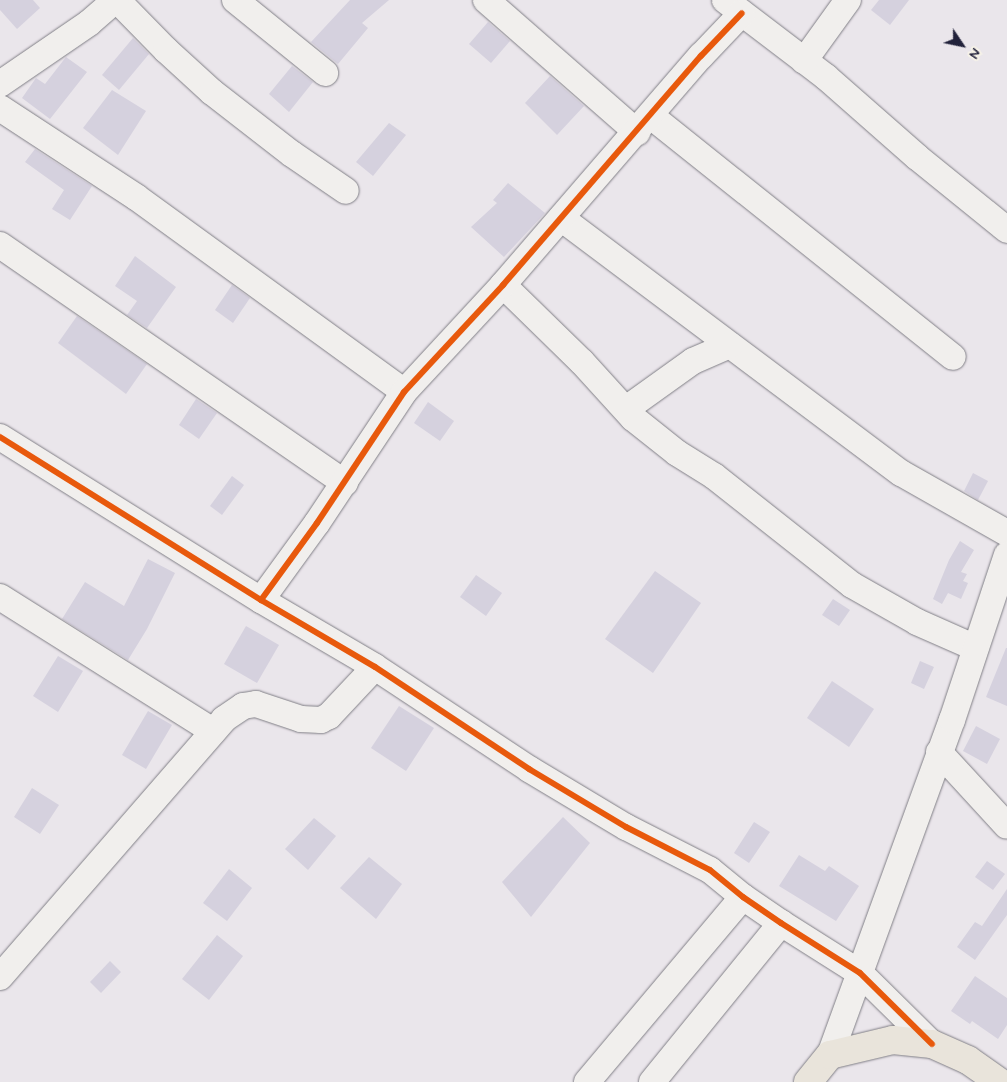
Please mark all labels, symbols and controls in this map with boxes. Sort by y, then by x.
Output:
north arrow [937,20,987,70]
text: N [964,44,985,62]

